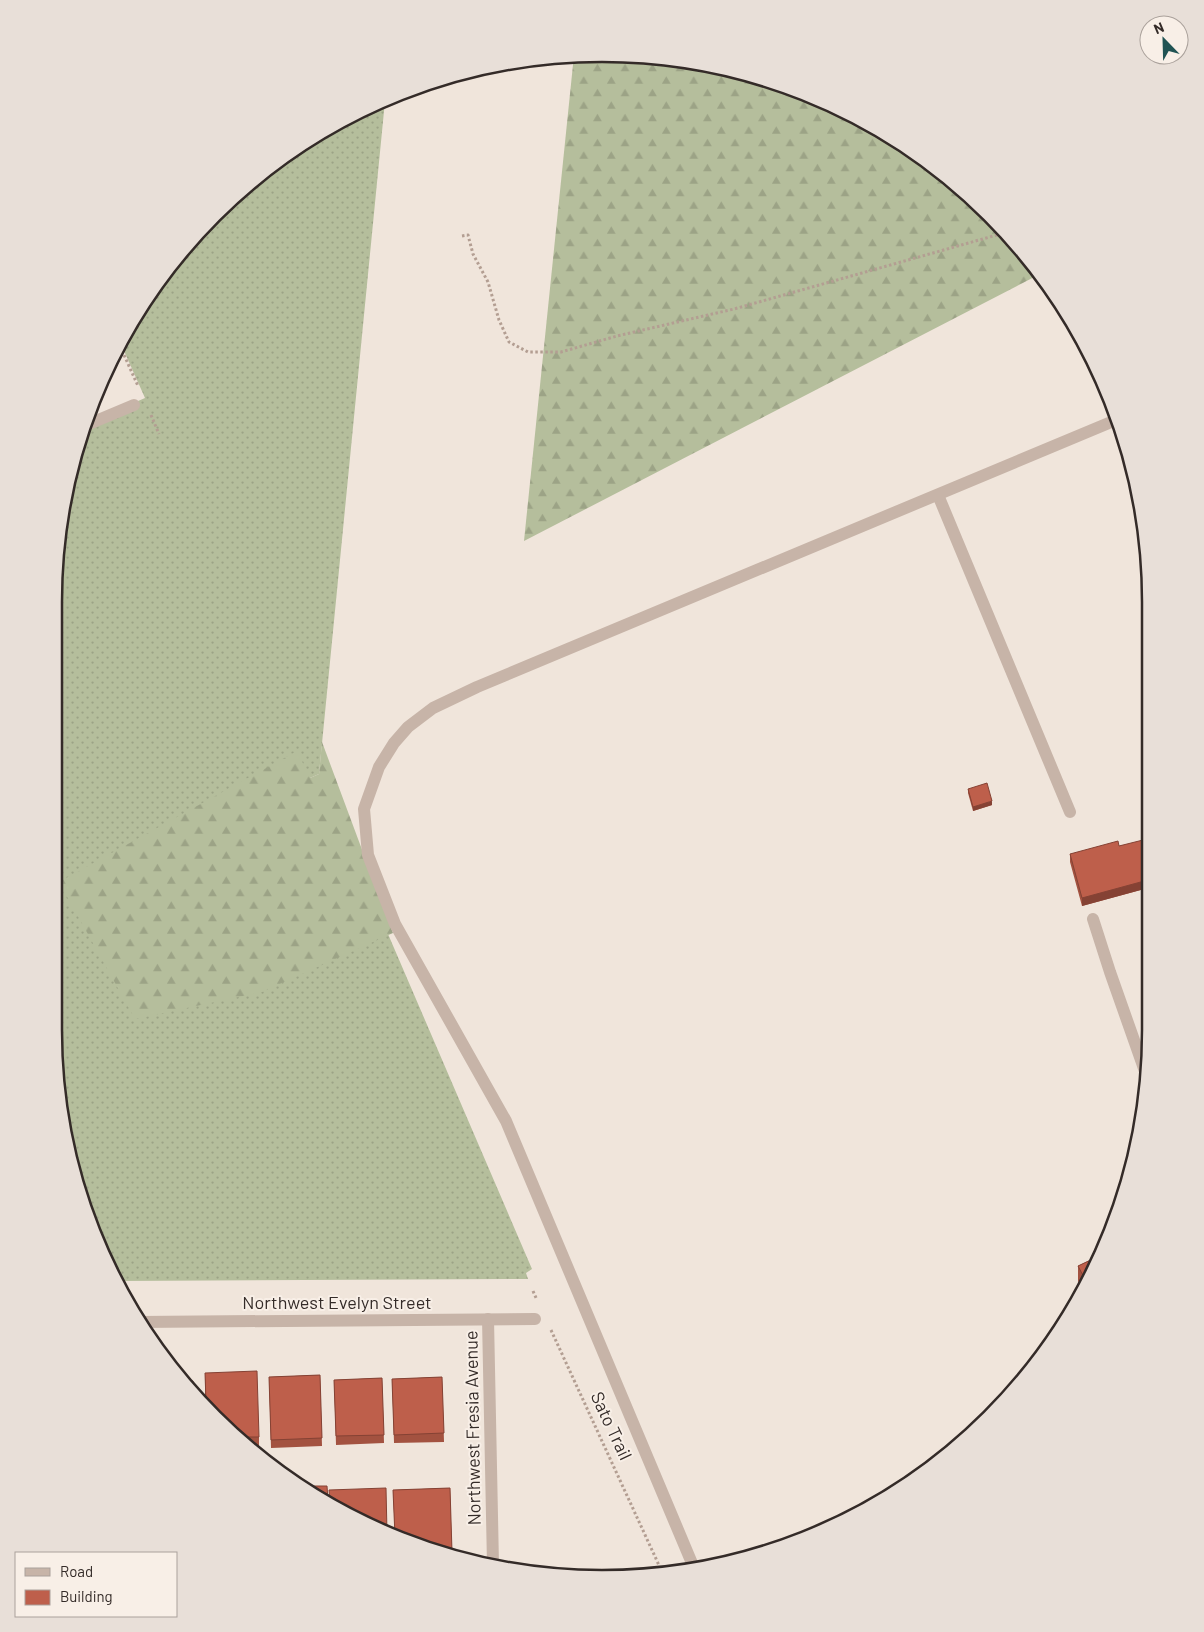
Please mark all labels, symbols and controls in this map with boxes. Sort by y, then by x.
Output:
north arrow [1139,15,1189,65]
text: N [1151,18,1166,37]
street label: Northwest Evelyn Street [242,1291,432,1313]
street label: Northwest Fresia Avenue [459,1330,485,1526]
street label: Sato Trail [587,1388,637,1463]
legend [15,1552,178,1617]
text: Road [60,1562,93,1580]
text: Building [60,1587,113,1605]

